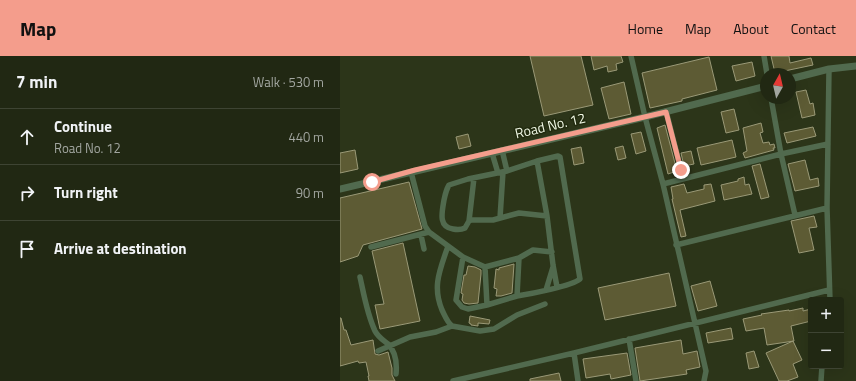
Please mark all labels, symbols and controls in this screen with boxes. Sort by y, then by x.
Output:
text: Map [20,14,56,43]
text: Home [628,18,663,39]
text: Map [685,18,711,39]
text: About [733,18,769,39]
text: Contact [791,18,836,39]
north arrow [760,68,796,104]
text: 7 min [16,69,57,95]
text: Walk · 530 m [253,72,324,92]
street label: Road No. 12 [513,107,587,143]
text: Continue [54,115,112,138]
icon: ahead [16,126,38,148]
text: 440 m [288,127,324,147]
text: Road No. 12 [54,138,121,158]
route end [672,161,690,179]
route start [363,173,381,191]
text: Turn right [54,181,118,204]
icon: right [16,182,38,204]
text: 90 m [296,183,324,203]
text: Arrive at destination [54,237,187,260]
icon: arrive [16,238,38,260]
map controls [808,297,844,369]
button: + [808,297,844,333]
button: − [808,333,844,369]

